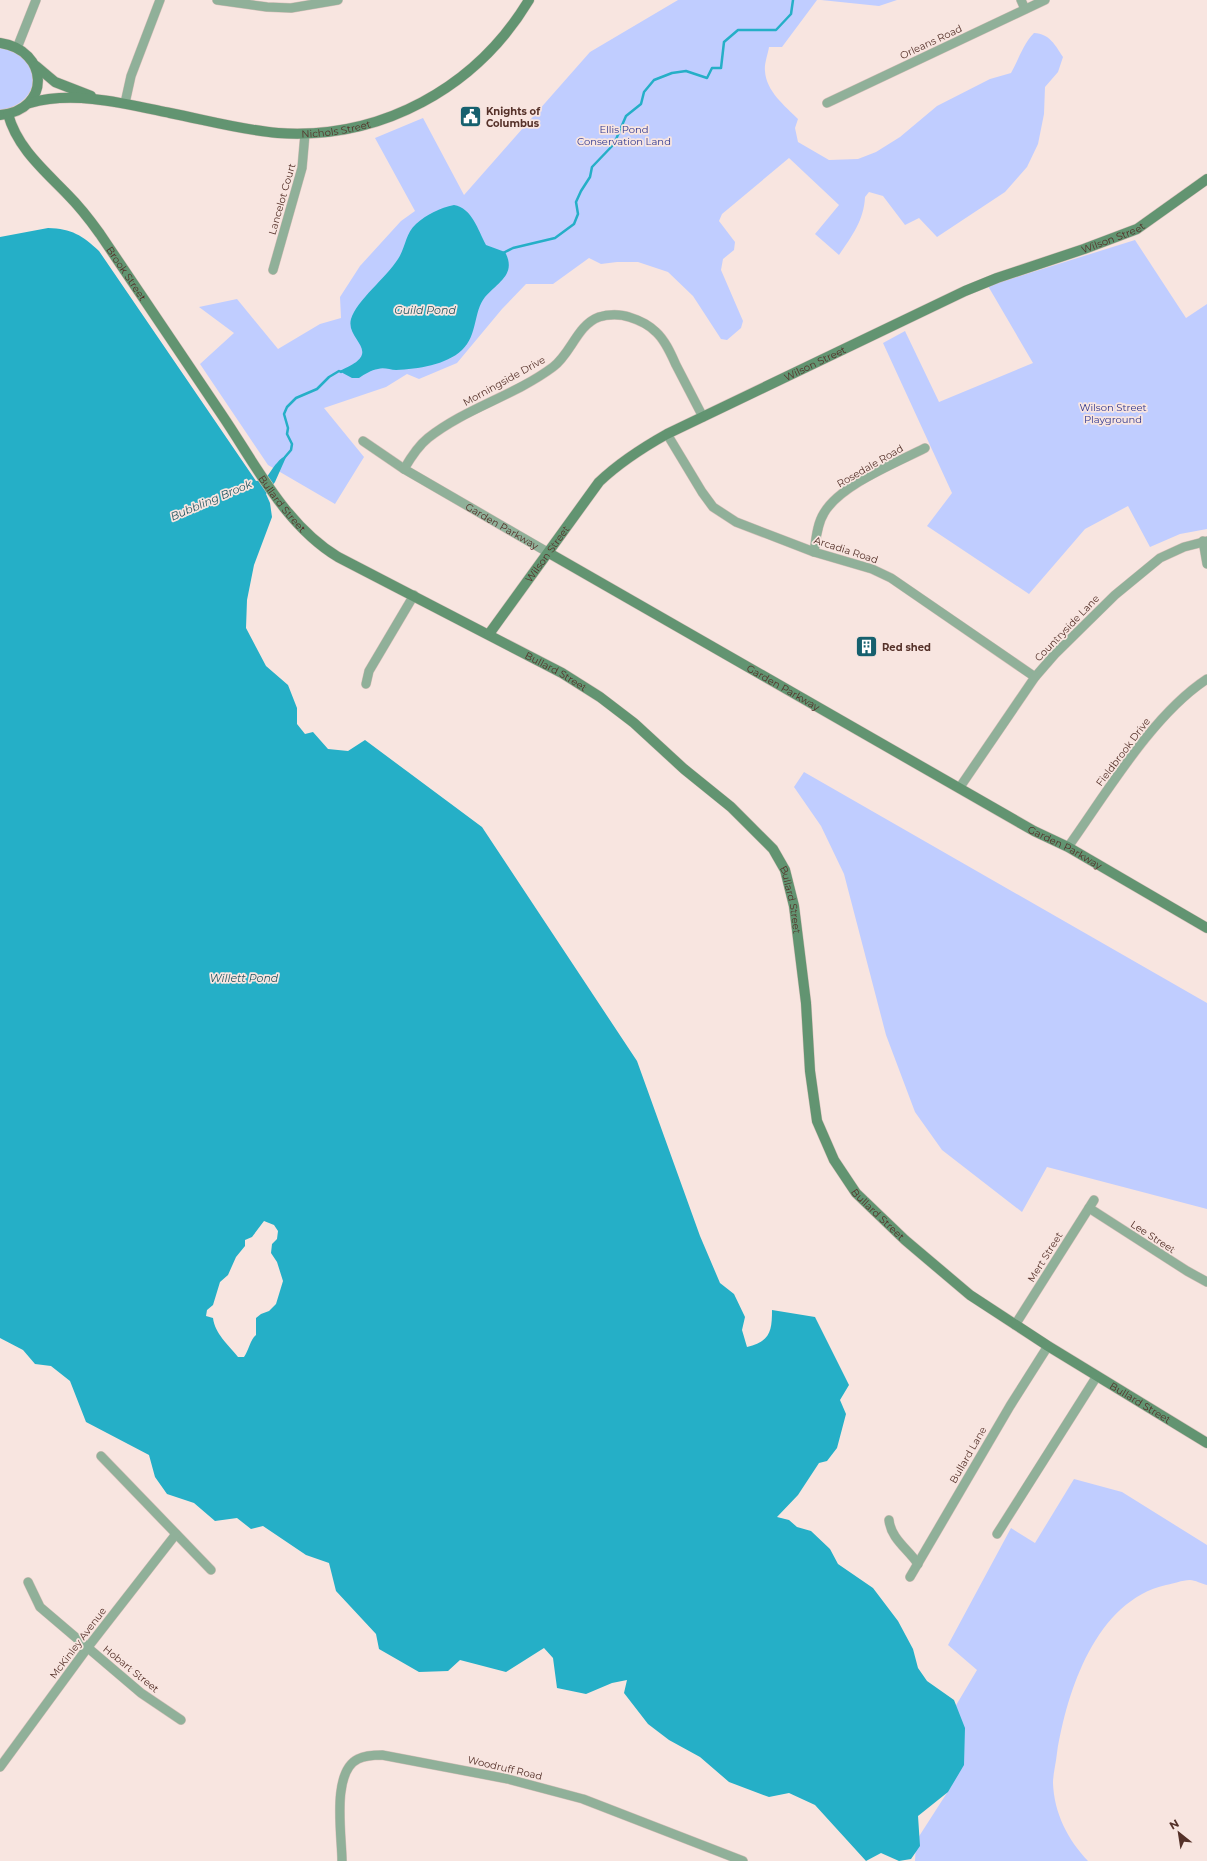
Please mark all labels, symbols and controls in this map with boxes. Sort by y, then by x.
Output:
street label: Orleans Road [898,22,964,62]
public building icon: Knights of Columbus [458,104,484,130]
place label: Knights of Columbus [486,105,541,130]
street label: Nichols Street [301,117,372,140]
park label: Ellis Pond Conservation Land [577,123,671,148]
street label: Lancelot Court [266,162,298,236]
street label: Wilson Street [1079,219,1147,256]
street label: Brook Street [104,244,150,303]
water label: Guild Pond [394,303,456,317]
street label: Wilson Street [782,343,848,383]
street label: Morningside Drive [461,353,547,409]
park label: Wilson Street Playground [1079,401,1147,426]
street label: Rosedale Road [834,442,906,490]
street label: Bullard Street [256,472,309,535]
water label: Bubbling Brook [168,476,254,523]
street label: Garden Parkway [463,500,541,552]
street label: Wilson Street [522,523,572,585]
street label: Arcadia Road [812,534,880,566]
street label: Countryside Lane [1032,592,1102,664]
building icon: Red shed [854,634,880,660]
place label: Red shed [882,641,931,654]
street label: Bullard Street [523,649,590,694]
street label: Garden Parkway [744,661,823,714]
street label: Fieldbrook Drive [1093,715,1153,789]
street label: Garden Parkway [1025,822,1105,872]
street label: Bullard Street [777,863,804,934]
water label: Willett Pond [210,971,279,985]
street label: Bullard Street [848,1186,908,1243]
street label: Lee Street [1128,1218,1178,1256]
street label: Mert Street [1024,1230,1066,1284]
street label: Bullard Street [1108,1379,1173,1426]
street label: Bullard Lane [947,1424,989,1486]
street label: McKinley Avenue [47,1605,109,1681]
street label: Hobart Street [100,1643,162,1695]
street label: Woodruff Road [466,1753,544,1783]
north arrow [1159,1813,1199,1853]
text: N [1167,1816,1181,1833]

